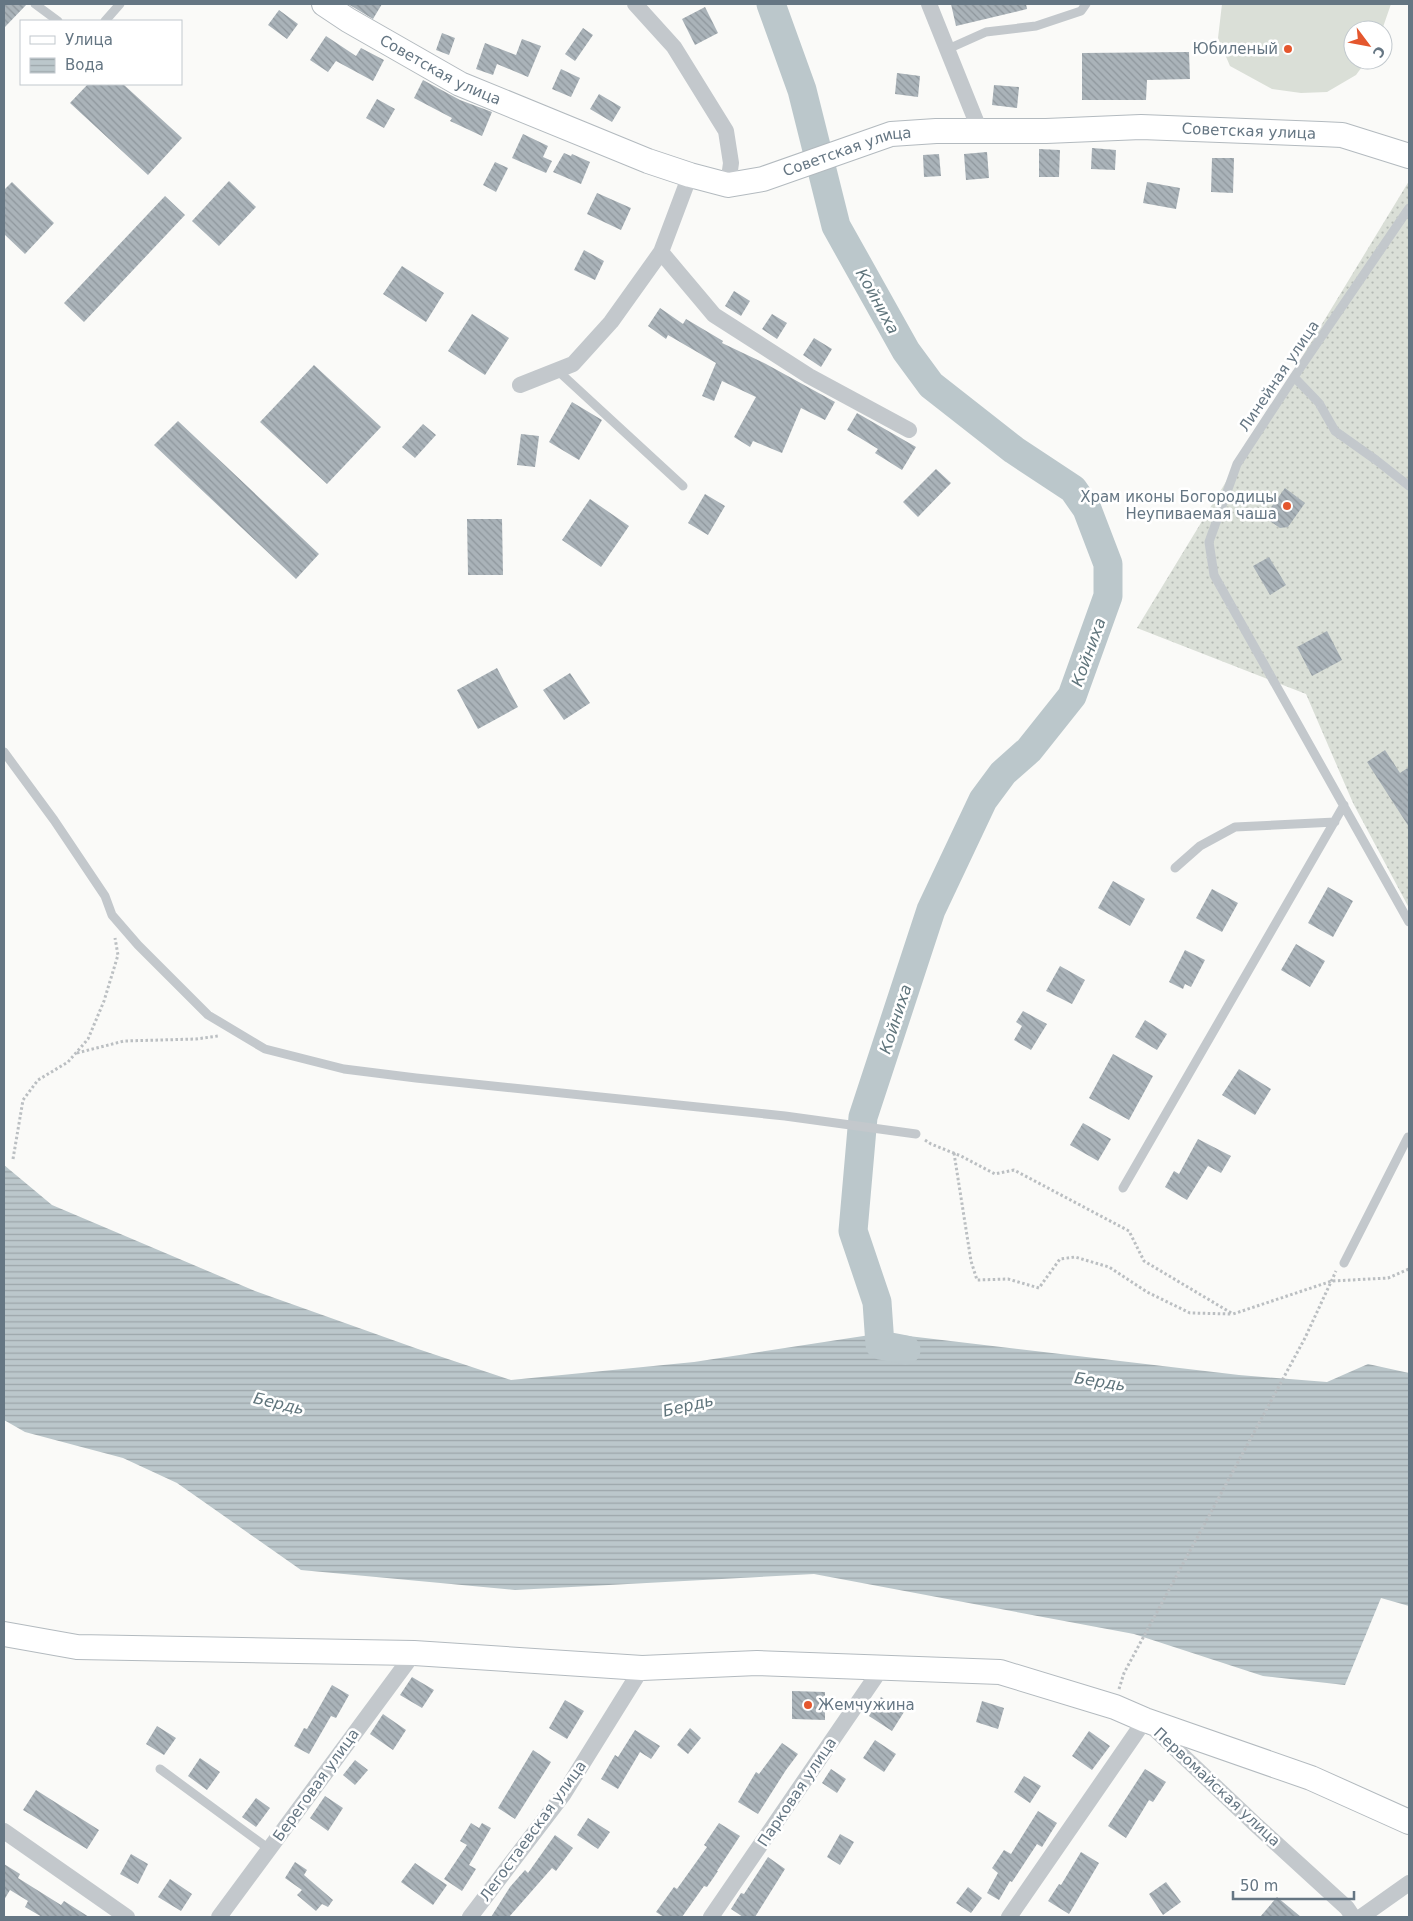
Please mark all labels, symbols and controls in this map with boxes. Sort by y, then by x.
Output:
legend [20,20,182,85]
north arrow [1343,20,1393,70]
text: Улица [65,31,113,49]
street label: Советская улица [376,31,504,109]
place label: Юбиленый [1193,40,1278,58]
marker: Юбиленый [1282,43,1294,55]
text: С [1370,43,1389,60]
text: Вода [65,56,104,74]
street label: Советская улица [1181,120,1317,143]
street label: Советская улица [780,124,912,180]
water label: Койниха [852,265,903,337]
street label: Линейная улица [1235,317,1323,435]
place label: Храм иконы Богородицы Неупиваемая чаша [1080,488,1277,523]
marker: Храм иконы Богородицы Неупиваемая чаша [1281,500,1293,512]
water label: Койниха [1067,615,1110,689]
water label: Койниха [875,982,916,1056]
water label: Бердь [1073,1368,1127,1395]
water label: Бердь [252,1388,306,1419]
water label: Бердь [661,1390,715,1421]
place label: Жемчужина [818,1696,915,1714]
marker: Жемчужина [802,1699,814,1711]
street label: Первомайская улица [1150,1724,1284,1850]
street label: Береговая улица [269,1725,363,1845]
street label: Парковая улица [754,1734,840,1850]
street label: Легостаевская улица [476,1757,590,1905]
scale bar [1233,1868,1354,1900]
text: 50 m [1240,1877,1278,1895]

